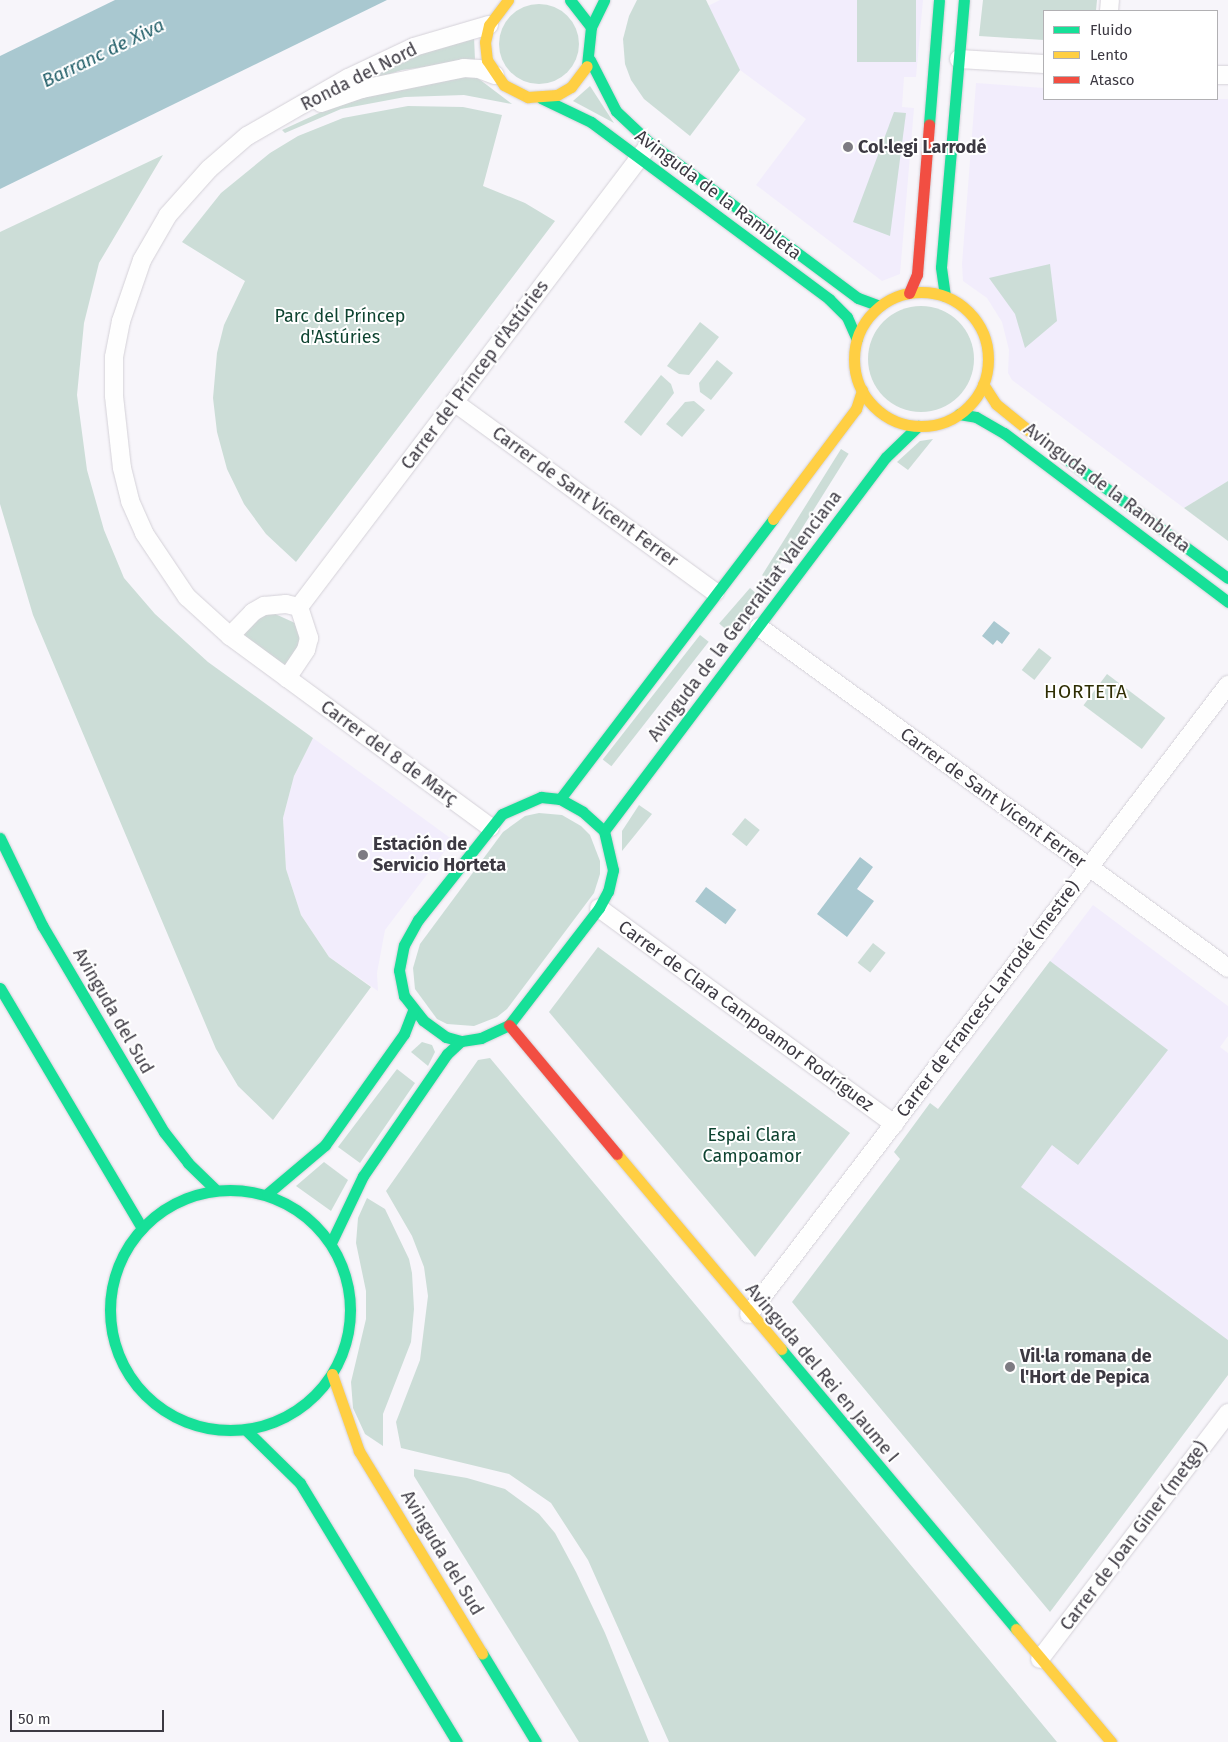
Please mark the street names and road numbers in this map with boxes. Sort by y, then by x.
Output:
street label: Ronda del Nord [297,38,421,116]
street label: Avinguda de la Rambleta [631,125,805,265]
street label: Carrer del Príncep d'Astúries [397,276,553,474]
street label: Avinguda de la Rambleta [1020,418,1194,558]
street label: Carrer de Sant Vicent Ferrer [488,422,682,572]
street label: Avinguda de la Generalitat Valenciana [644,486,846,746]
street label: Carrer del 8 de Març [316,696,462,810]
street label: Carrer de Sant Vicent Ferrer [896,723,1090,873]
street label: Carrer de Francesc Larrodé (mestre) [892,877,1084,1121]
street label: Carrer de Clara Campoamor Rodríguez [614,916,878,1116]
street label: Avinguda del Sud [68,944,158,1078]
street label: Avinguda del Rei en Jaume I [741,1279,903,1467]
street label: Carrer de Joan Giner (metge) [1056,1437,1212,1635]
street label: Avinguda del Sud [396,1487,488,1619]

